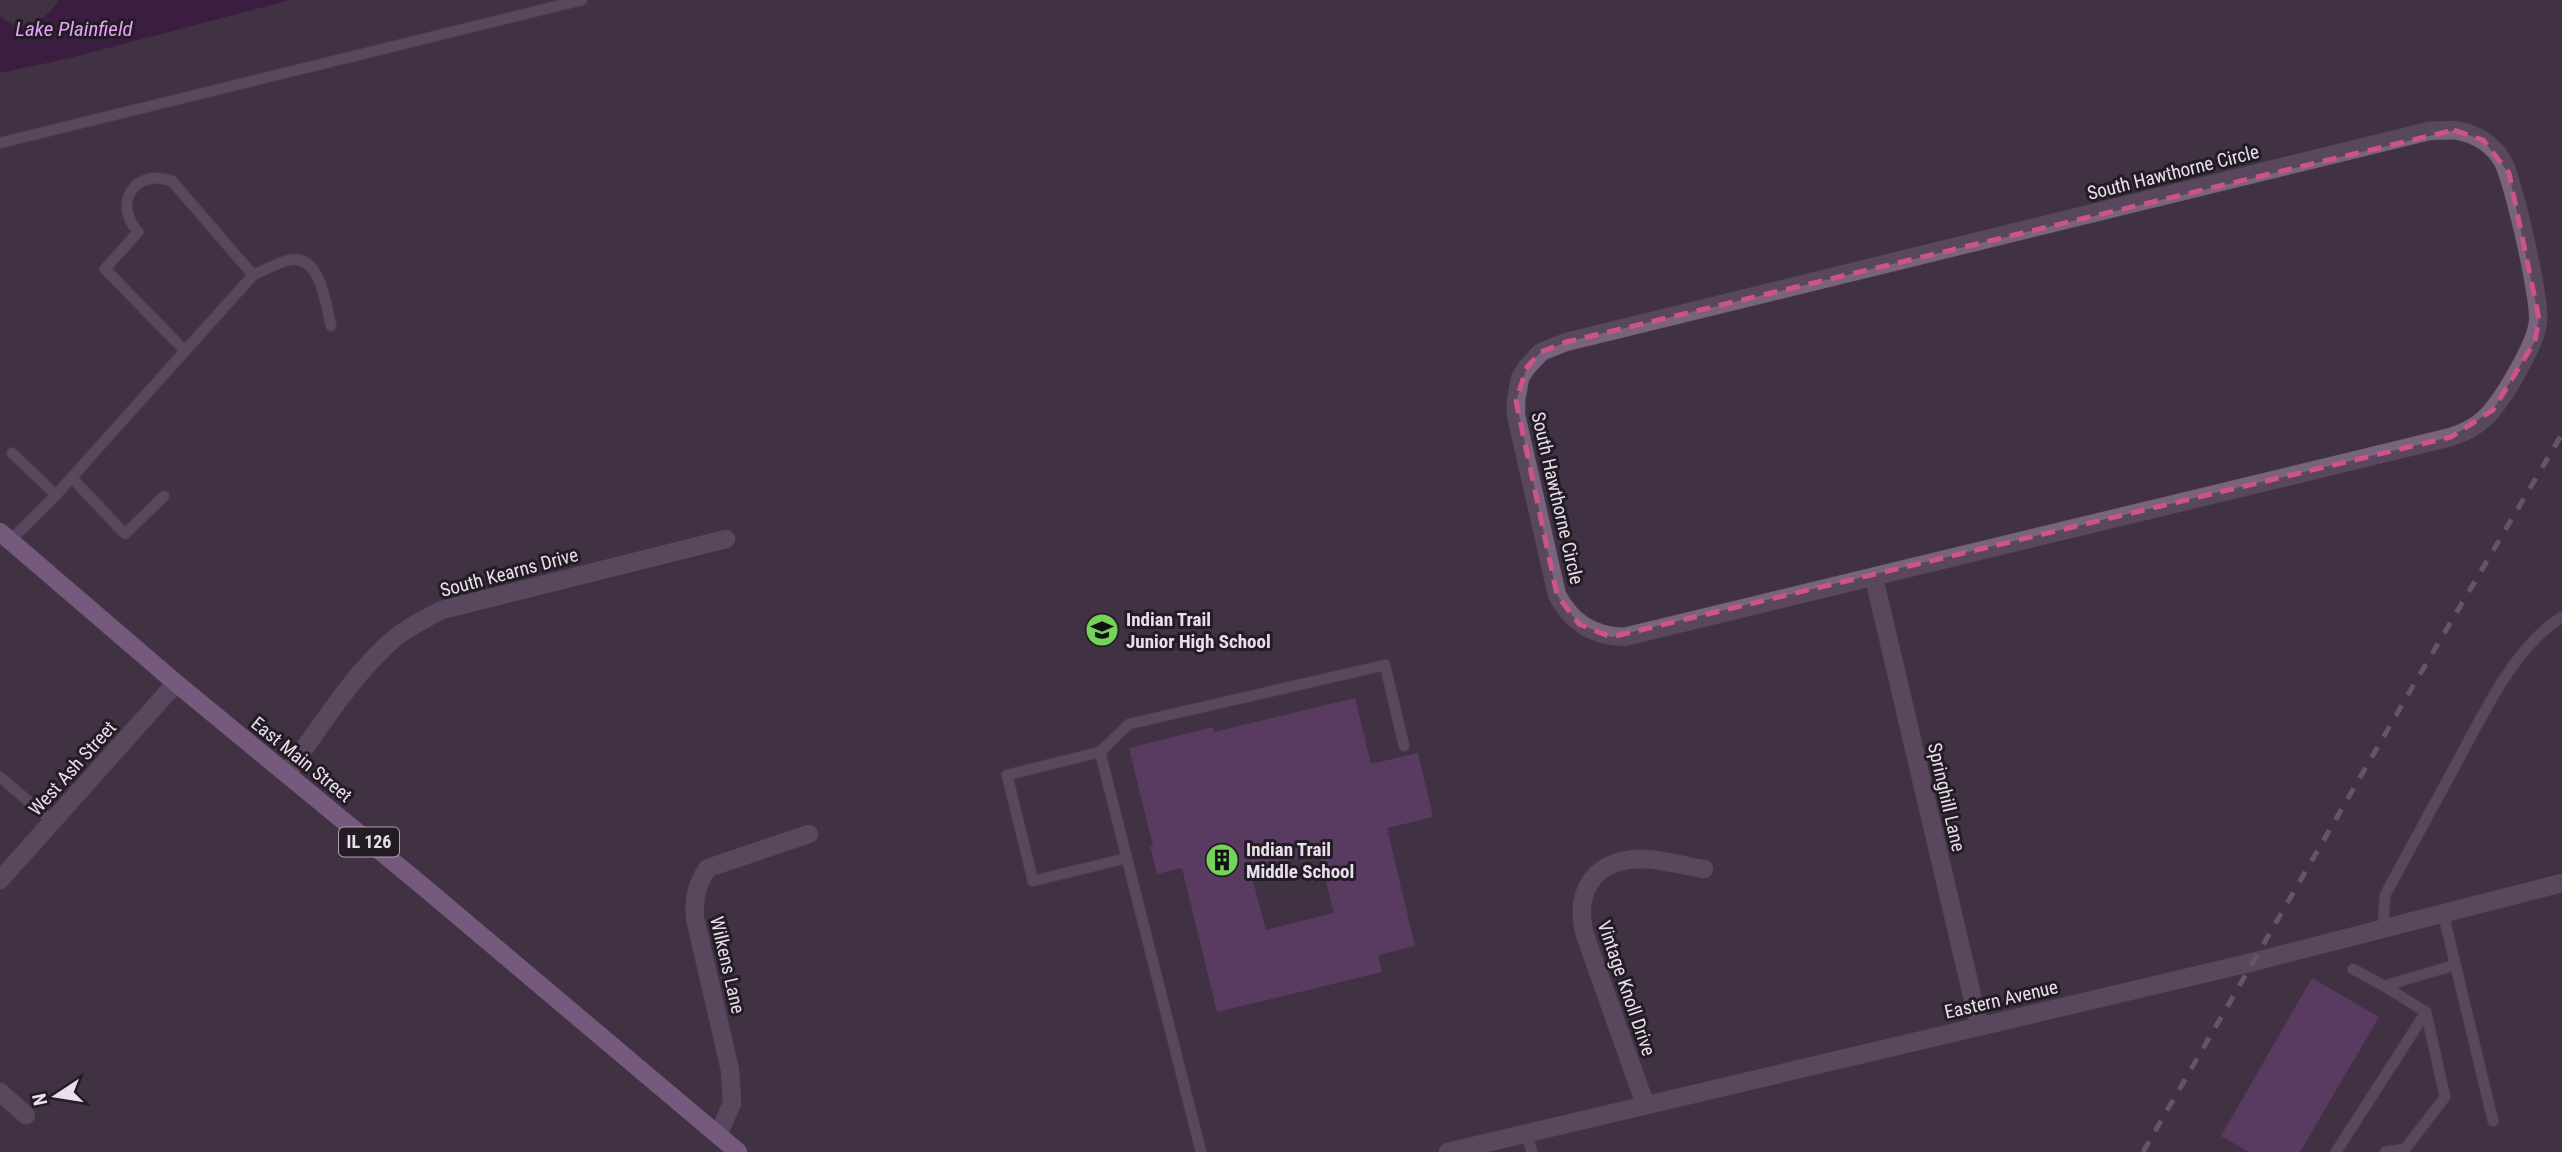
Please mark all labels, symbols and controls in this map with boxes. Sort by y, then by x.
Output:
water label: Lake Plainfield [15,17,134,41]
street label: South Hawthorne Circle [2085,140,2262,205]
street label: South Hawthorne Circle [1526,410,1589,587]
street label: South Kearns Drive [438,543,581,602]
place label: Indian Trail Junior High School [1126,608,1271,653]
school or university icon: Indian Trail Junior High School [1083,611,1121,649]
street label: East Main Street [247,712,357,807]
street label: West Ash Street [24,716,121,820]
street label: Springhill Lane [1923,741,1970,854]
road number: IL 126 [339,828,399,856]
place label: Indian Trail Middle School [1246,838,1354,883]
building icon: Indian Trail Middle School [1203,841,1241,879]
street label: Wilkens Lane [705,914,750,1016]
street label: Vintage Knoll Drive [1593,918,1660,1059]
street label: Eastern Avenue [1942,975,2060,1024]
north arrow [21,1061,91,1131]
text: N [27,1091,52,1108]

